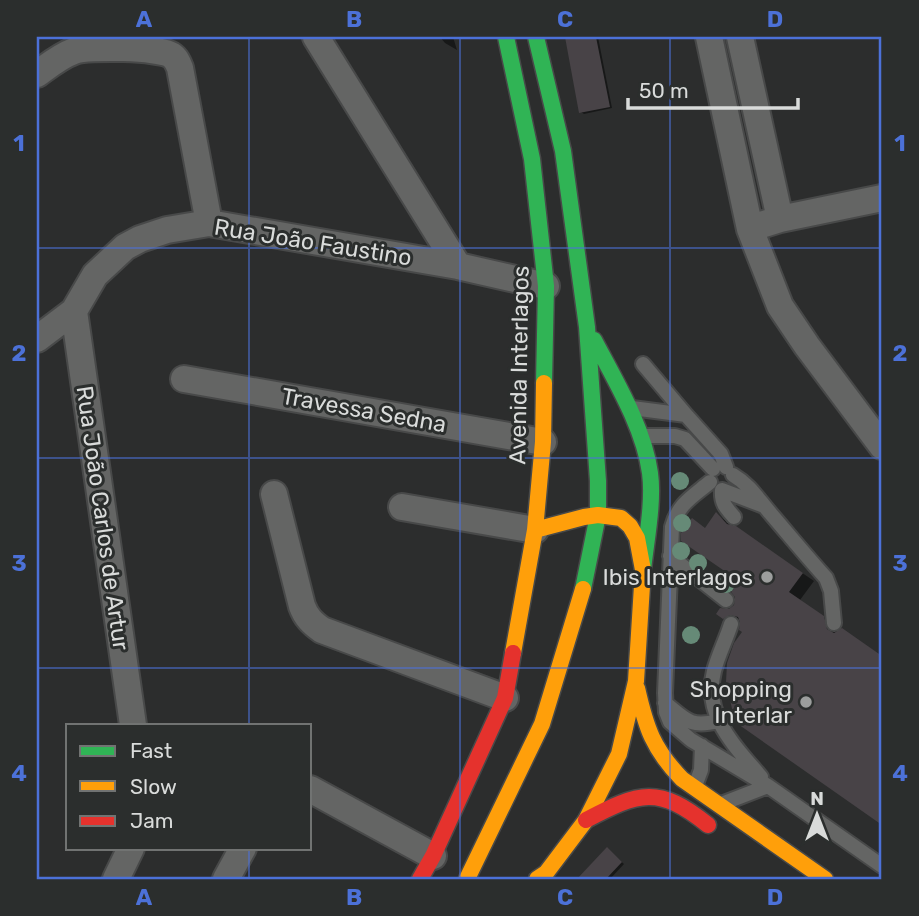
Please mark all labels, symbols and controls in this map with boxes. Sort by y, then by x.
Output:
text: A [136,5,153,33]
text: B [346,5,362,33]
text: C [557,5,573,33]
text: D [767,5,783,33]
scale bar [628,66,798,110]
text: 50 m [639,78,689,103]
text: 1 [13,129,25,157]
text: 1 [894,129,906,157]
street label: Rua João Faustino [212,213,414,271]
street label: Avenida Interlagos [503,265,535,465]
text: 2 [12,339,26,367]
text: 2 [893,339,907,367]
street label: Travessa Sedna [279,382,449,438]
street label: Rua João Carlos de Artur [71,384,135,652]
text: 3 [11,549,27,577]
text: 3 [892,549,908,577]
place label: Ibis Interlagos [602,563,753,591]
marker: Ibis Interlagos [759,569,775,585]
place label: Shopping Interlar [690,675,792,729]
marker: Shopping Interlar [798,694,814,710]
legend [66,724,312,850]
text: Fast [130,738,172,763]
text: 4 [11,759,27,787]
text: 4 [892,759,908,787]
text: Slow [130,774,177,799]
north arrow [782,780,852,850]
text: N [810,787,824,810]
text: Jam [130,808,174,833]
text: A [136,883,153,911]
text: B [346,883,362,911]
text: C [557,883,573,911]
text: D [767,883,783,911]

